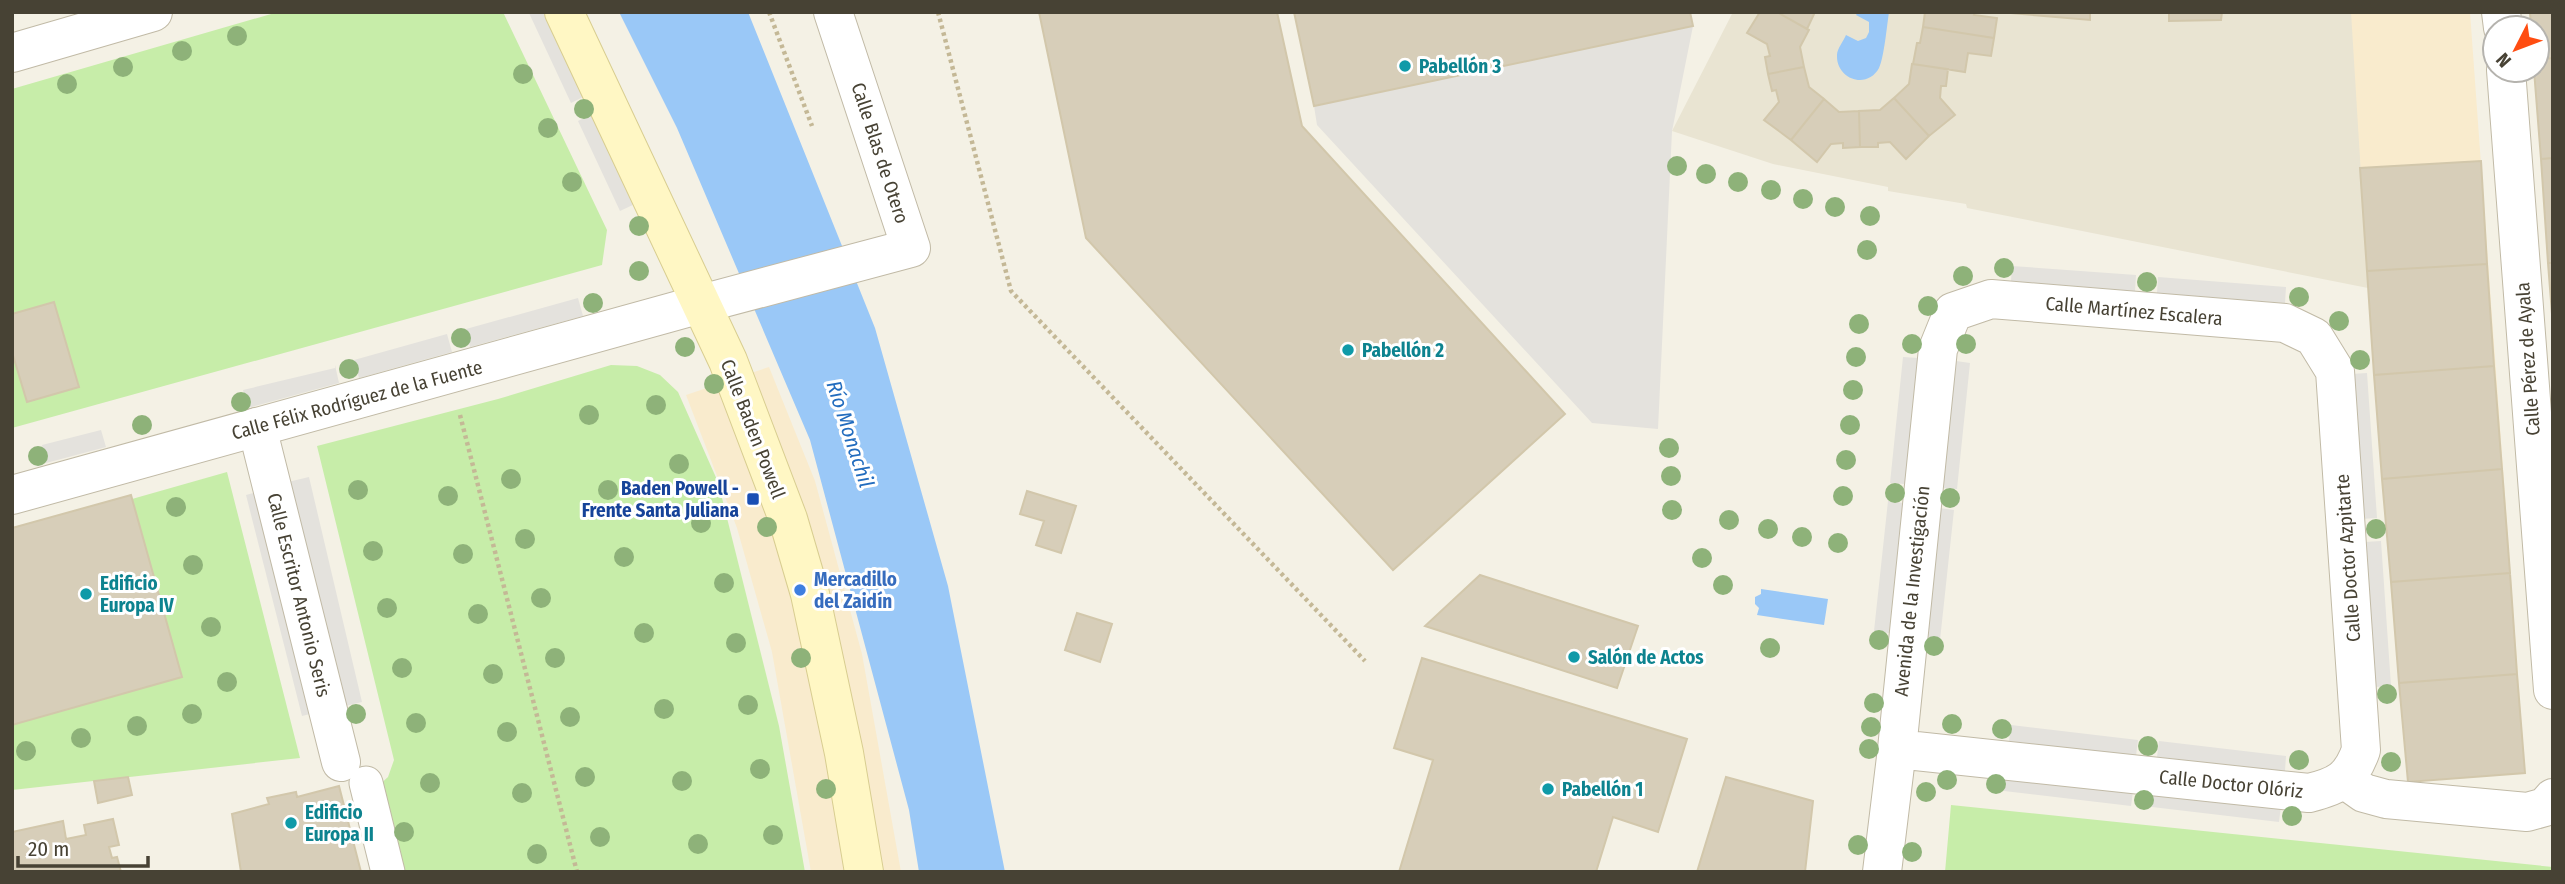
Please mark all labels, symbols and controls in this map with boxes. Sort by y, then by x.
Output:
north arrow [2481,14,2551,84]
text: N [2491,48,2516,72]
place label: Pabellón 3 [1419,55,1501,78]
marker: Pabellón 3 [1397,58,1413,74]
street label: Calle Blas de Otero [846,80,914,226]
street label: Calle Pérez de Ayala [2511,281,2545,437]
street label: Calle Martínez Escalera [2044,292,2224,330]
place label: Pabellón 2 [1362,339,1444,362]
marker: Pabellón 2 [1340,342,1356,358]
street label: Calle Félix Rodríguez de la Fuente [229,355,485,445]
street label: Calle Baden Powell [716,356,790,502]
water label: Río Monachil [820,377,880,491]
street label: Calle Doctor Azpitarte [2331,473,2365,643]
place label: Baden Powell - Frente Santa Juliana [582,477,739,522]
street label: Avenida de la Investigación [1889,484,1935,698]
street label: Calle Escritor Antonio Seris [263,491,335,699]
marker: Baden Powell - Frente Santa Juliana [745,491,761,507]
place label: Mercadillo del Zaidín [814,568,897,613]
place label: Edificio Europa IV [100,572,175,617]
marker: Mercadillo del Zaidín [792,582,808,598]
marker: Edificio Europa IV [78,586,94,602]
place label: Salón de Actos [1588,646,1704,669]
marker: Salón de Actos [1566,649,1582,665]
street label: Calle Doctor Olóriz [2158,765,2304,803]
place label: Pabellón 1 [1562,778,1643,801]
marker: Pabellón 1 [1540,781,1556,797]
place label: Edificio Europa II [305,801,374,846]
marker: Edificio Europa II [283,815,299,831]
scale bar [18,824,147,868]
text: 20 m [28,836,69,862]

